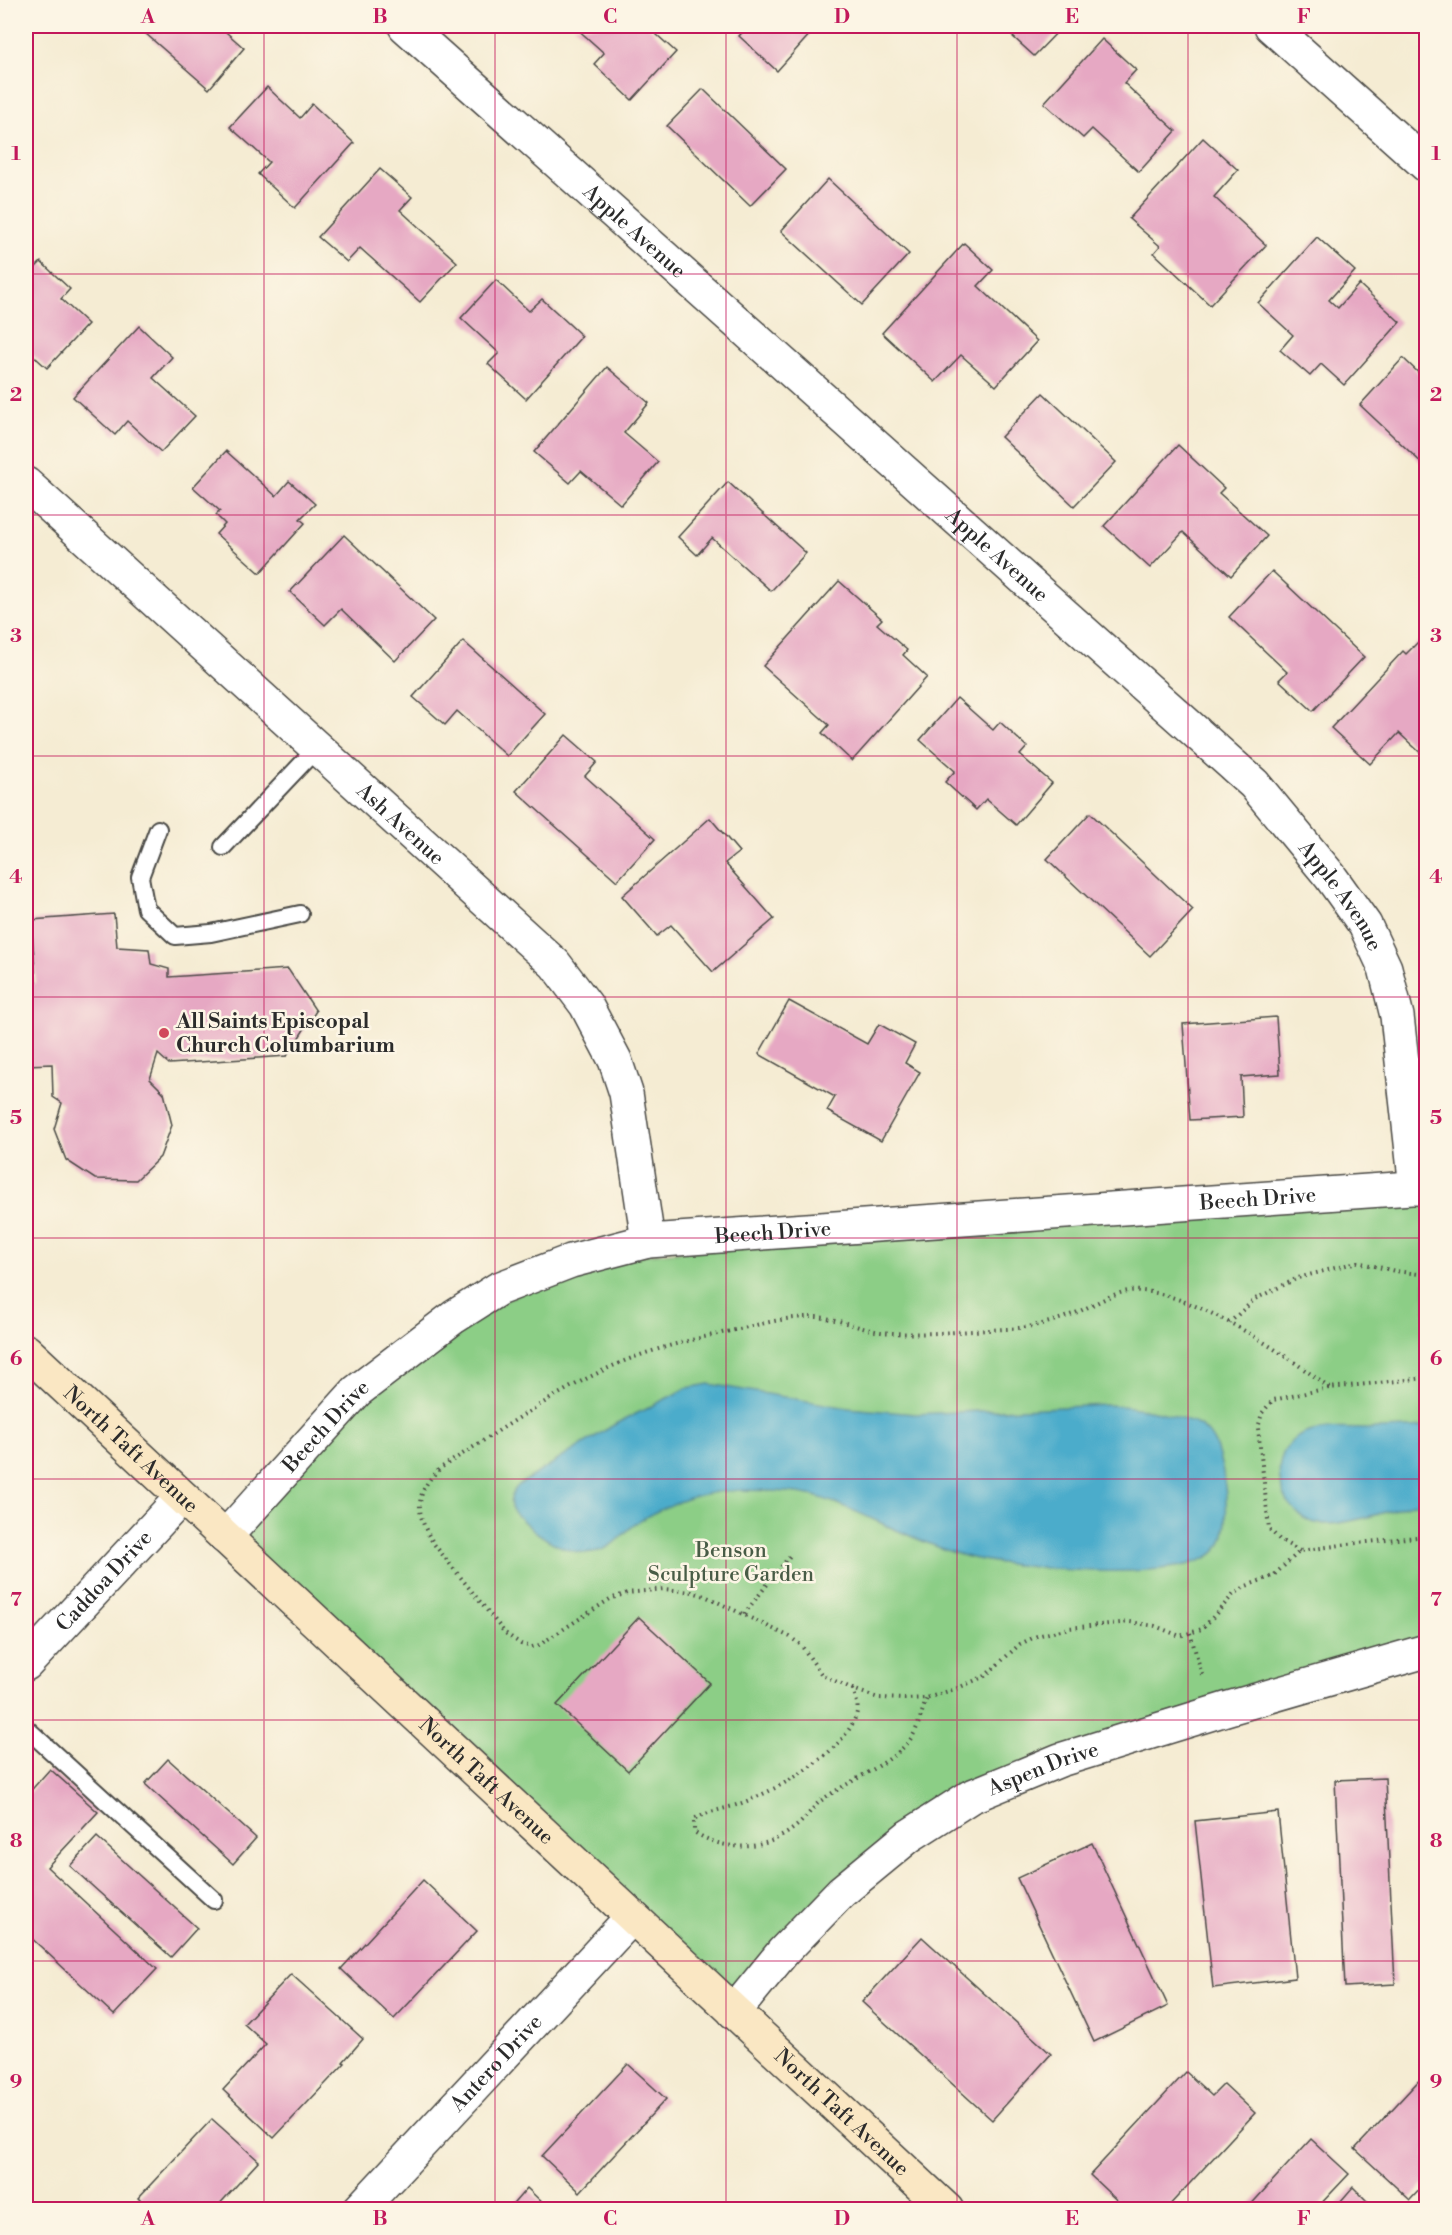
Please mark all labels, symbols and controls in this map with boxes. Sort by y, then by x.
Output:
text: A [140,5,156,30]
text: B [372,5,388,30]
text: C [603,5,617,30]
text: D [834,5,850,30]
text: E [1065,5,1079,30]
text: F [1297,5,1311,30]
text: 1 [11,142,21,167]
text: 1 [1431,142,1441,167]
street label: Apple Avenue [577,179,691,285]
text: 2 [10,383,22,408]
text: 2 [1430,383,1442,408]
street label: Apple Avenue [939,502,1053,608]
text: 3 [10,624,22,649]
text: 3 [1430,624,1442,649]
street label: Ash Avenue [350,778,449,871]
street label: Apple Avenue [1292,835,1387,955]
text: 4 [9,865,23,890]
text: 4 [1429,865,1443,890]
place label: All Saints Episcopal Church Columbarium [175,1009,395,1059]
marker: All Saints Episcopal Church Columbarium [157,1026,171,1040]
text: 5 [10,1106,22,1131]
text: 5 [1430,1106,1442,1131]
street label: Beech Drive [1198,1183,1317,1217]
street label: Beech Drive [713,1216,832,1250]
text: 6 [10,1347,23,1372]
text: 6 [1430,1347,1443,1372]
street label: Beech Drive [277,1374,375,1479]
street label: North Taft Avenue [58,1381,203,1519]
street label: Caddoa Drive [51,1525,158,1637]
park label: Benson Sculpture Garden [648,1538,815,1588]
text: 7 [10,1588,22,1613]
text: 7 [1430,1588,1442,1613]
street label: North Taft Avenue [413,1712,559,1851]
street label: Aspen Drive [983,1737,1102,1803]
text: 8 [10,1829,23,1854]
text: 8 [1430,1829,1443,1854]
street label: Antero Drive [445,2010,548,2118]
street label: North Taft Avenue [769,2044,914,2182]
text: 9 [10,2070,22,2095]
text: 9 [1430,2070,1442,2095]
text: A [140,2207,156,2232]
text: B [372,2207,388,2232]
text: C [603,2207,617,2232]
text: D [834,2207,850,2232]
text: E [1065,2207,1079,2232]
text: F [1297,2207,1311,2232]

